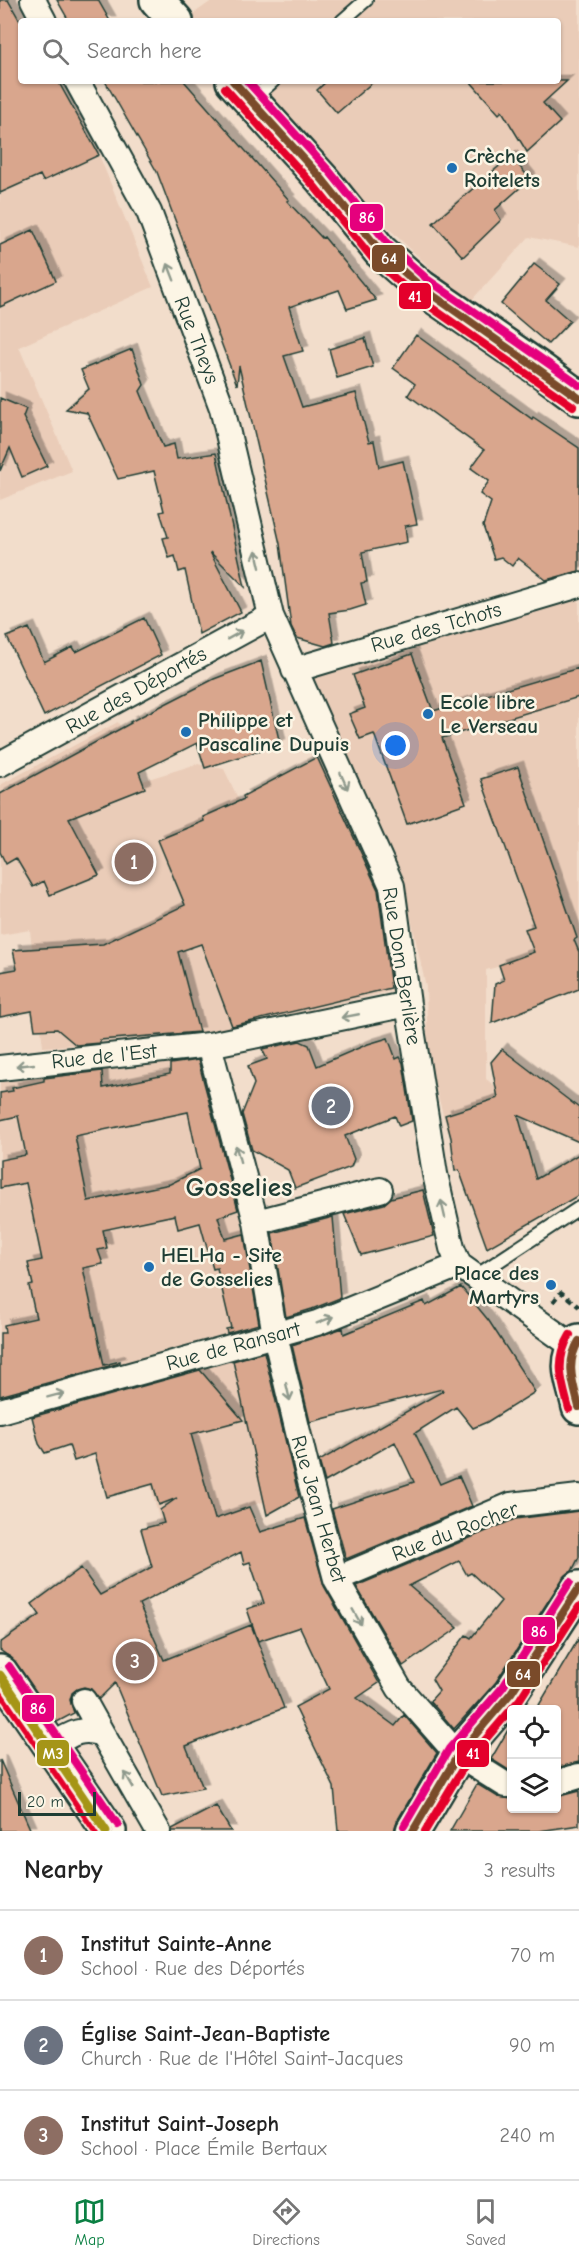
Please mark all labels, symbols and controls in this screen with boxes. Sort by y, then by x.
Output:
search box [18,18,561,84]
icon: search [39,35,72,68]
text: Search here [87,38,202,64]
place label: Crèche Roitelets [464,144,540,192]
marker: Crèche Roitelets [445,161,459,175]
line badge: 86 [349,203,384,232]
text: 86 [359,209,375,227]
line badge: 64 [371,244,406,273]
text: 64 [381,250,397,268]
one-way arrow [165,263,176,282]
line badge: 41 [398,282,432,310]
text: 41 [408,288,422,306]
street label: Rue Theys [169,293,225,387]
one-way arrow [251,549,263,568]
street label: Rue des Tchots [368,597,504,657]
one-way arrow [226,629,244,640]
street label: Rue des Déportés [61,641,211,739]
place label: Ecole libre Le Verseau [440,690,538,738]
marker: Ecole libre Le Verseau [421,707,435,721]
place label: Philippe et Pascaline Dupuis [198,708,349,756]
marker: Philippe et Pascaline Dupuis [179,725,193,739]
your location [381,731,410,760]
one-way arrow [339,771,350,789]
pin: 1 [114,840,154,884]
street label: Rue Dom Berlière [378,885,426,1047]
one-way arrow [341,1011,361,1022]
street label: Rue de l'Est [50,1038,159,1073]
one-way arrow [16,1060,36,1071]
pin: 2 [312,1084,350,1128]
one-way arrow [232,1145,244,1164]
district label: Gosselies [186,1172,292,1203]
one-way arrow [437,1200,448,1219]
place label: HELHa - Site de Gosselies [161,1243,282,1291]
marker: HELHa - Site de Gosselies [142,1260,156,1274]
place label: Place des Martyrs [454,1261,539,1309]
marker: Place des Martyrs [544,1278,558,1292]
one-way arrow [315,1314,334,1325]
street label: Rue de Ransart [163,1316,304,1375]
one-way arrow [283,1382,295,1401]
one-way arrow [47,1389,66,1400]
street label: Rue Jean Herbet [286,1433,352,1586]
street label: Rue du Rocher [388,1496,522,1566]
one-way arrow [352,1608,364,1625]
line badge: 86 [522,1616,556,1645]
text: 86 [531,1623,547,1641]
pin: 3 [116,1638,154,1684]
line badge: 64 [506,1660,541,1688]
text: 64 [515,1666,531,1684]
line badge: 86 [21,1694,55,1723]
text: 86 [30,1700,46,1718]
map controls [507,1705,561,1813]
button: locate [507,1705,561,1759]
line badge: M3 [36,1739,70,1767]
line badge: 41 [456,1739,490,1768]
text: M3 [43,1745,63,1763]
text: 41 [466,1745,480,1763]
button: layers [507,1759,561,1813]
one-way arrow [123,1772,135,1789]
scale bar [18,1789,96,1816]
text: 20 m [27,1793,64,1811]
text: Nearby [24,1855,103,1885]
text: 3 results [484,1859,555,1882]
text: Institut Sainte-Anne [81,1931,272,1957]
text: 1 [40,1944,47,1967]
text: 70 m [510,1944,555,1967]
text: School · Rue des Déportés [81,1957,305,1980]
text: Église Saint-Jean-Baptiste [81,2021,330,2047]
text: 2 [39,2034,48,2057]
text: 90 m [509,2034,555,2057]
text: Church · Rue de l'Hôtel Saint-Jacques [81,2047,403,2070]
text: Institut Saint-Joseph [81,2111,279,2137]
text: 3 [39,2124,48,2147]
text: 240 m [500,2124,555,2147]
text: School · Place Émile Bertaux [81,2137,327,2160]
tab: Map [73,2195,106,2249]
tab: Directions [252,2195,320,2249]
tab: Saved [466,2195,506,2249]

